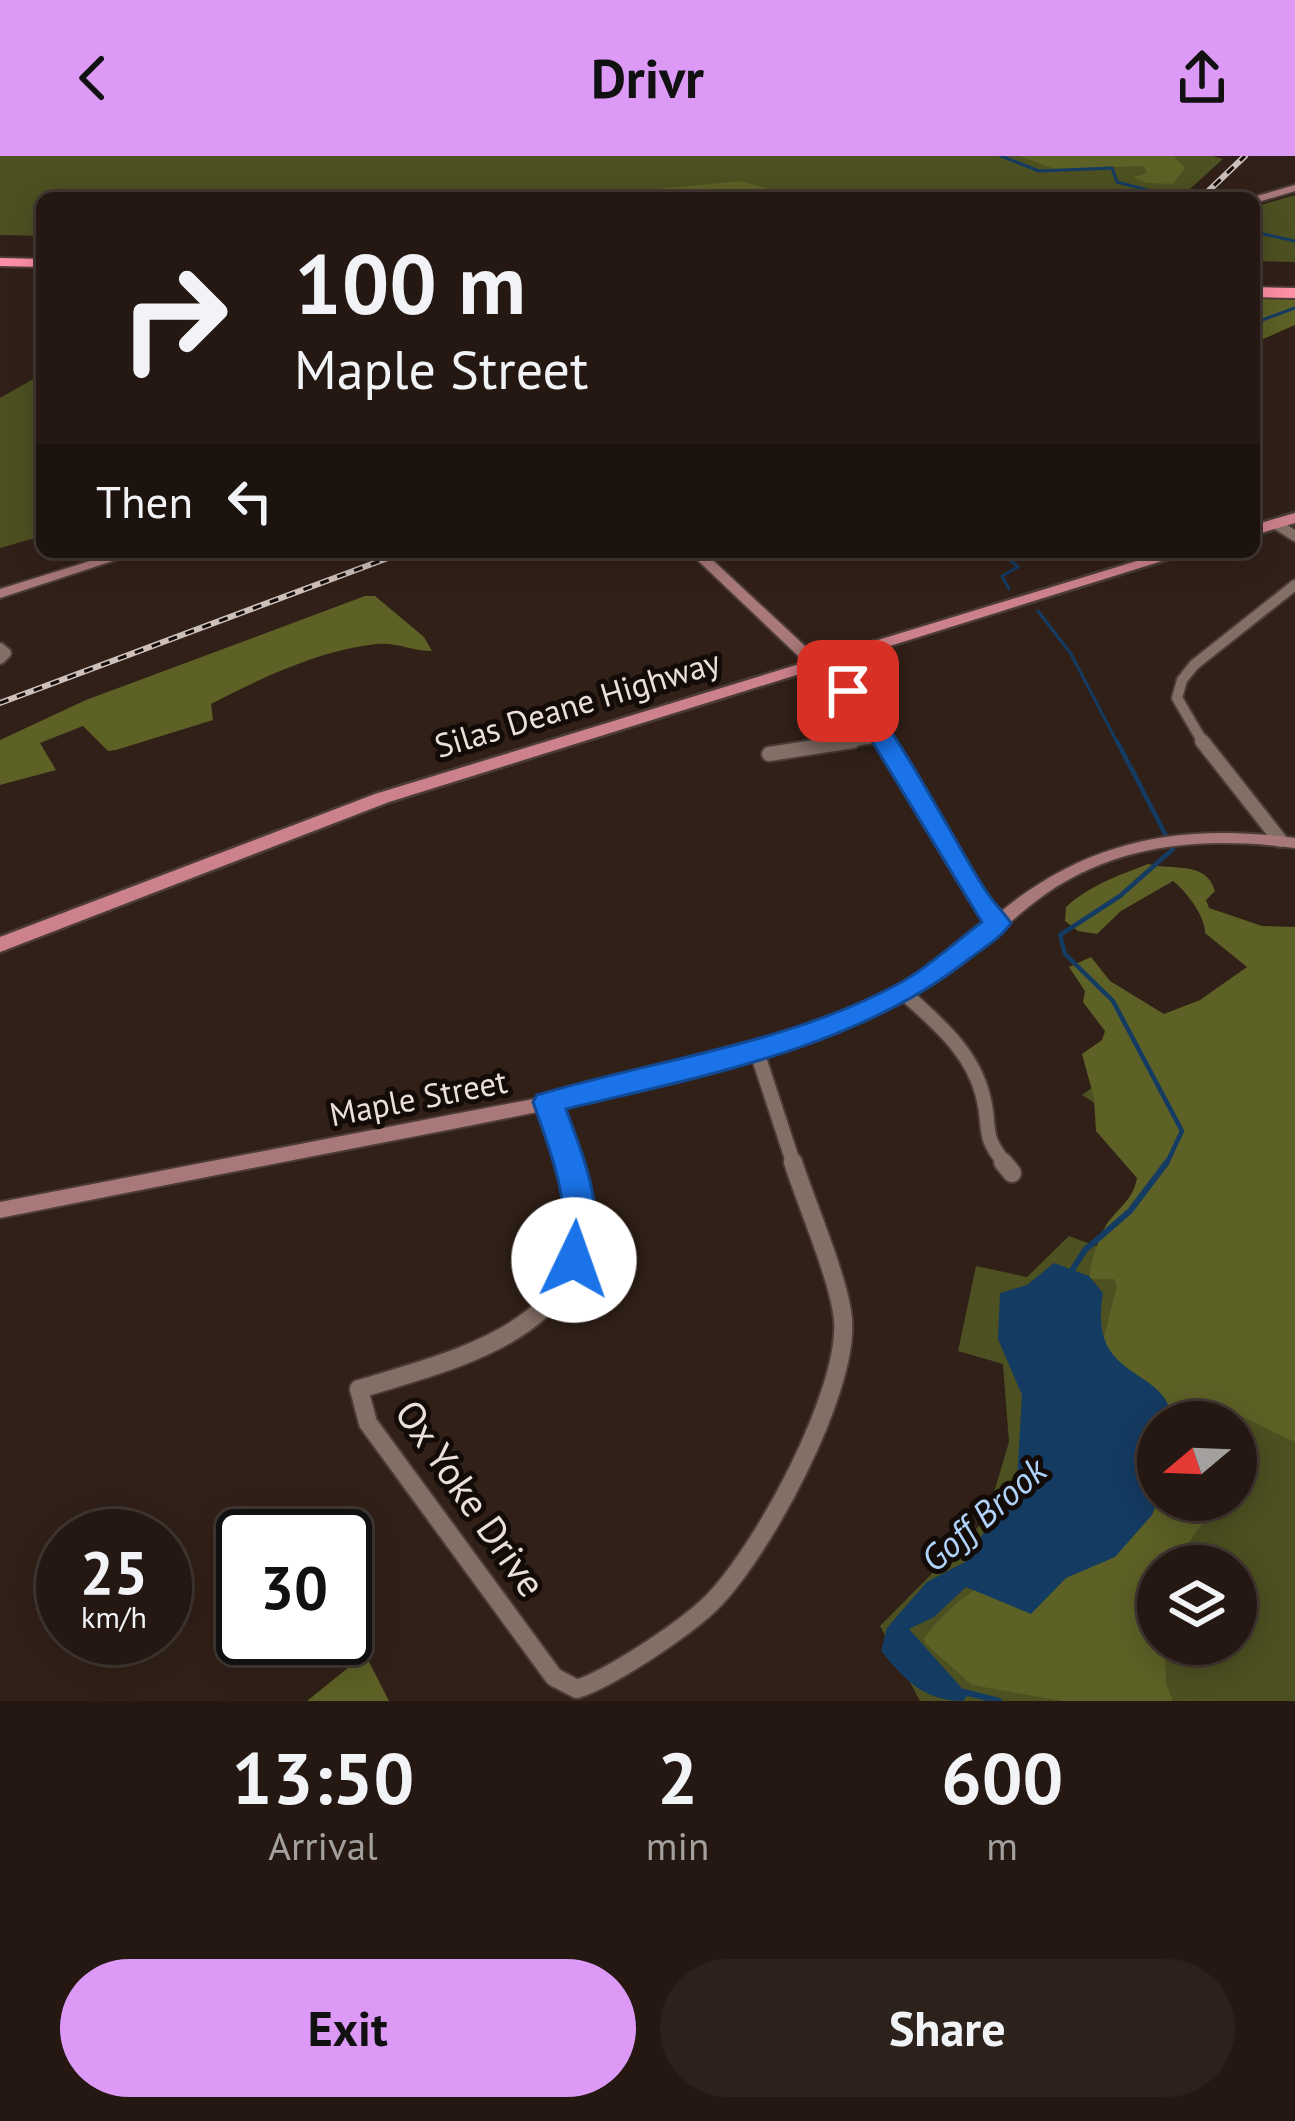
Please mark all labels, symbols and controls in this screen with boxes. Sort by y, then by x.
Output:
text: Drivr [591,43,704,113]
icon: back [60,45,126,111]
icon: share [1169,45,1235,111]
text: 100 m [294,228,526,337]
icon: right [96,240,252,396]
text: Maple Street [294,334,588,404]
icon: left [217,468,283,534]
text: Then [96,472,193,530]
street label: Silas Deane Highway [429,639,726,767]
pin [797,640,899,742]
icon: arrive [815,658,881,724]
street label: Maple Street [326,1059,510,1135]
position arrow [511,1197,637,1323]
street label: Ox Yoke Drive [384,1390,558,1606]
north arrow [1137,1401,1257,1521]
map controls [1137,1401,1257,1665]
water label: Goff Brook [910,1445,1057,1581]
speed limit sign: 30 [216,1509,372,1665]
text: 25 [80,1533,148,1611]
button: layers [1137,1545,1257,1665]
text: km/h [81,1597,147,1636]
text: 13:50 [232,1731,414,1824]
text: 2 [657,1731,698,1824]
text: 600 [941,1731,1063,1824]
text: Arrival [268,1820,378,1871]
text: min [646,1820,709,1871]
text: m [986,1820,1018,1871]
button: Exit [60,1959,636,2097]
button: Share [660,1959,1235,2097]

